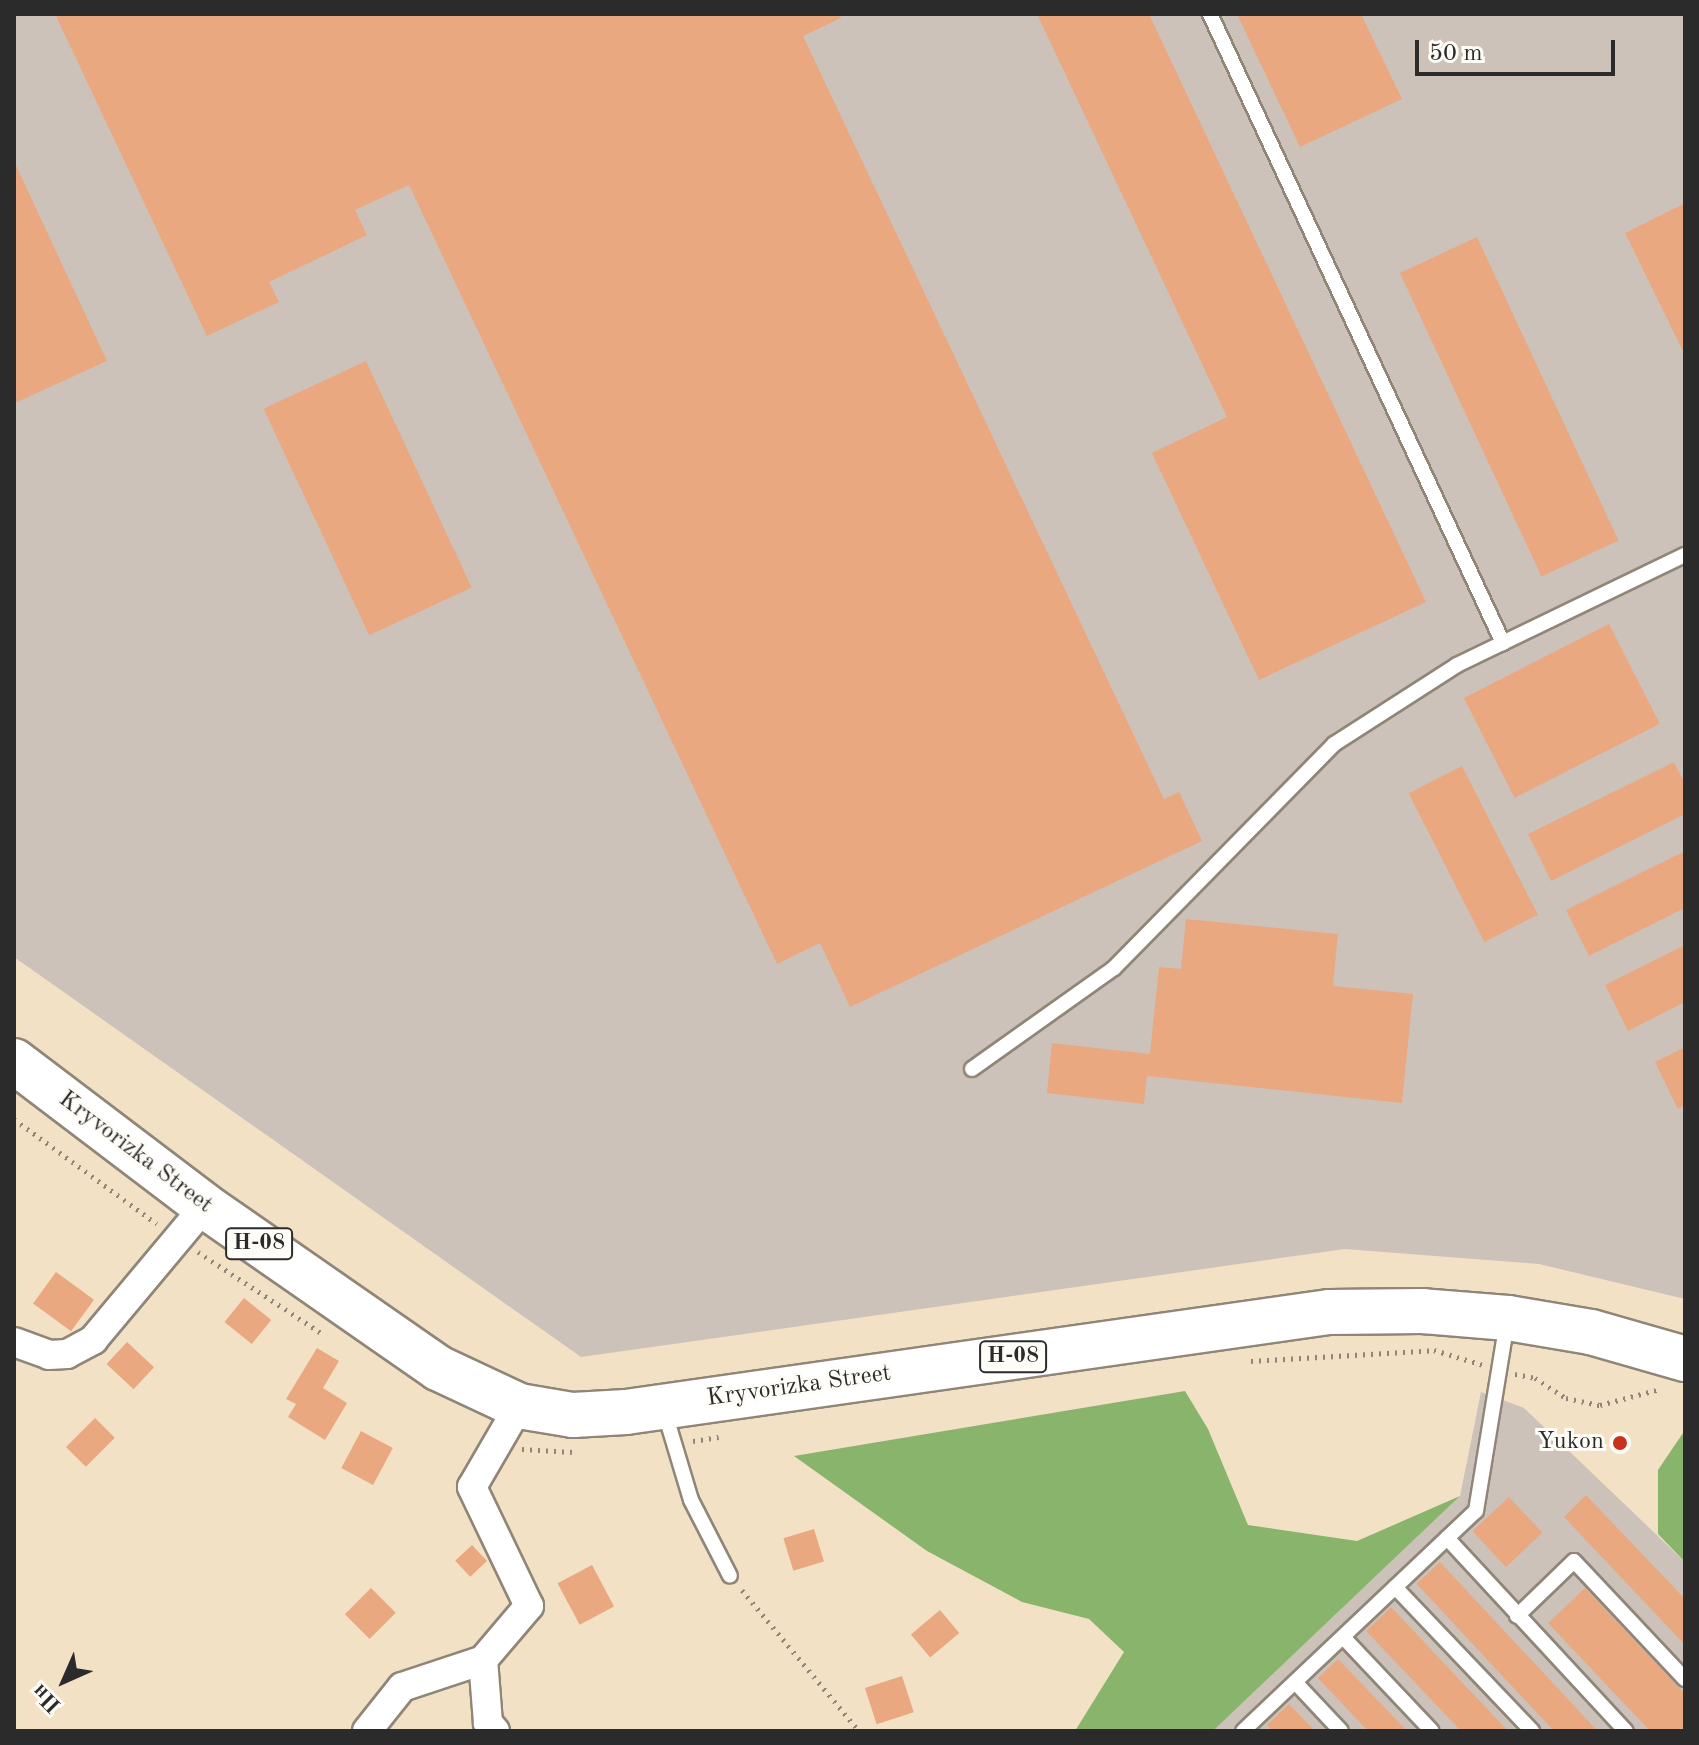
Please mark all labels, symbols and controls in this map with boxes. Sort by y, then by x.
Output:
scale bar [1419,24,1619,74]
text: 50 m [1429,42,1483,66]
street label: Kryvorizka Street [52,1086,218,1220]
road number: Н-08 [225,1226,293,1262]
road number: Н-08 [979,1339,1047,1375]
street label: Kryvorizka Street [705,1360,893,1414]
place label: Yukon [1537,1429,1604,1457]
marker: Yukon [1611,1434,1629,1452]
north arrow [24,1641,104,1721]
text: Пн [29,1679,66,1716]

